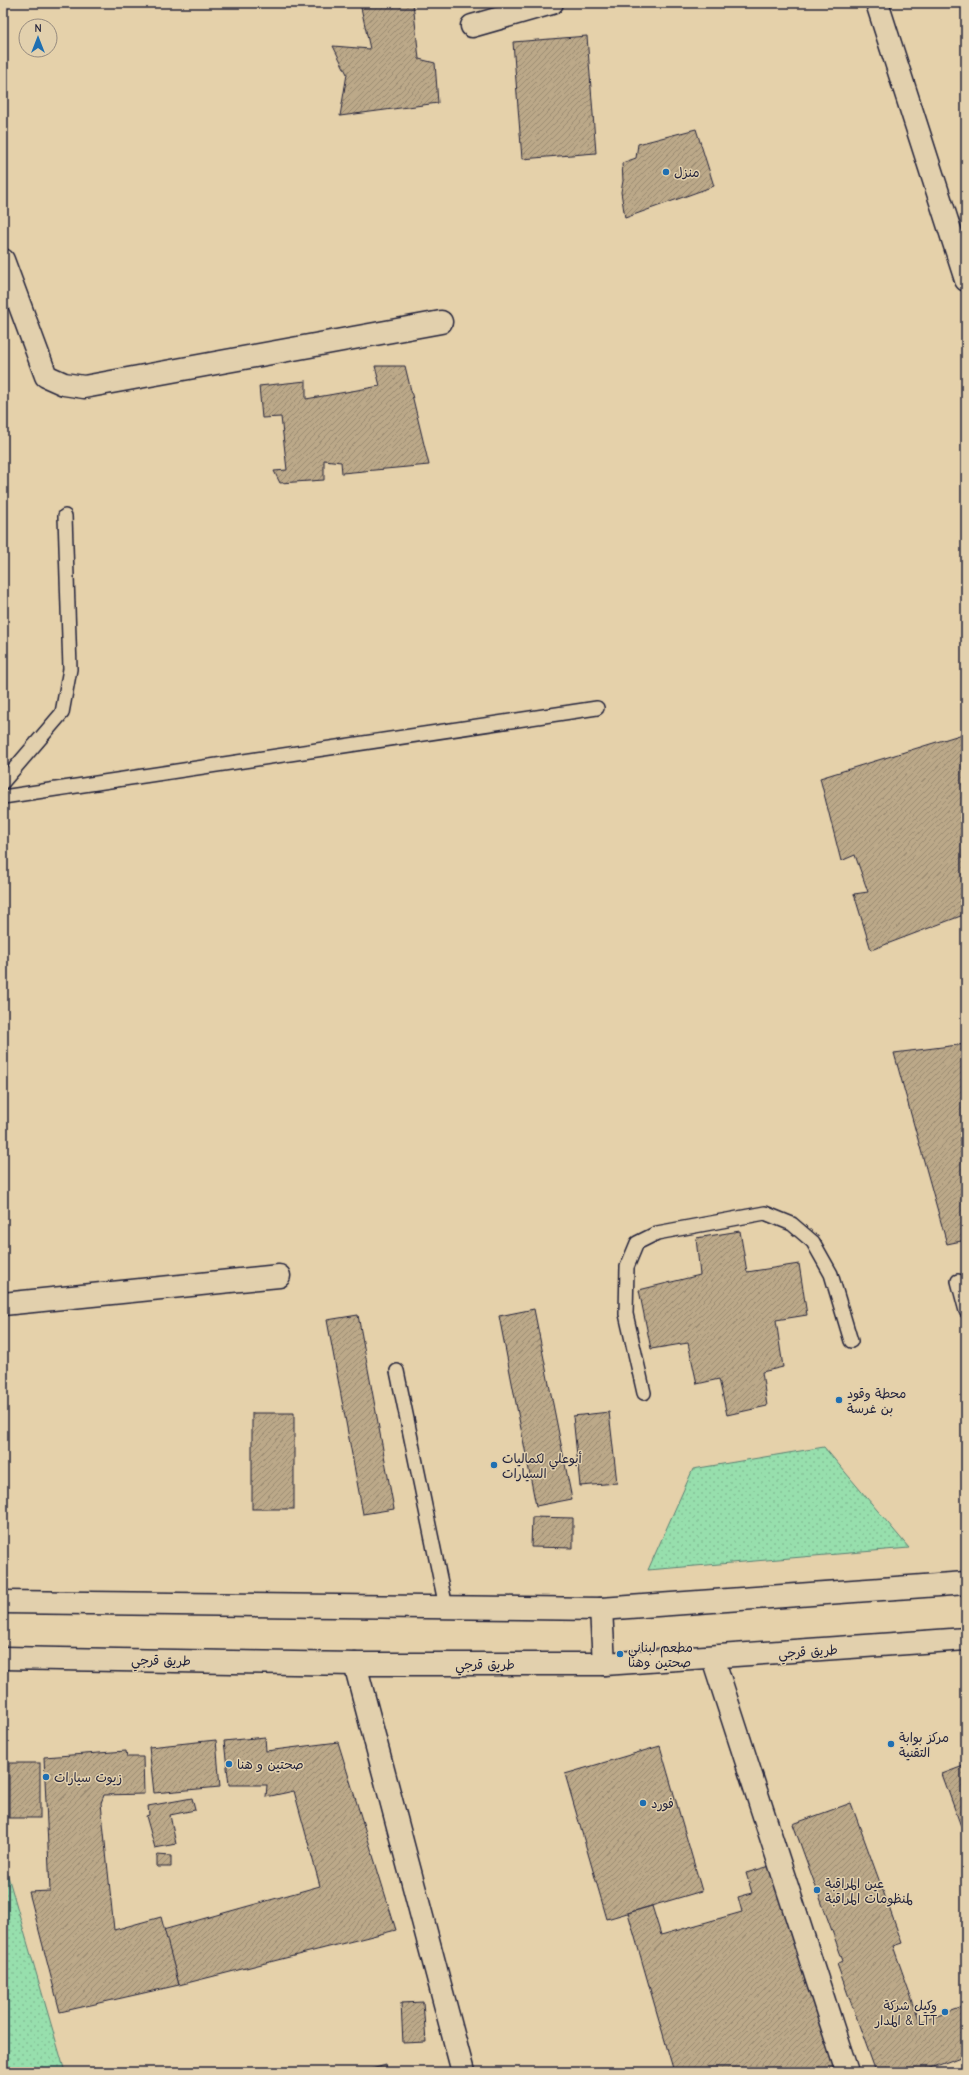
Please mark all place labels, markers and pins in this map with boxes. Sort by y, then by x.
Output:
place label: منزل [674,165,700,180]
marker: منزل [661,167,671,177]
place label: محطة وقود بن غرسة [847,1386,906,1417]
marker: محطة وقود بن غرسة [834,1395,844,1405]
place label: أبوعلي لكماليات السيارات [502,1451,583,1482]
marker: أبوعلي لكماليات السيارات [489,1460,499,1470]
place label: مطعم لبناني صحتين وهنا [628,1640,693,1671]
marker: مطعم لبناني صحتين وهنا [615,1649,625,1659]
place label: مركز بوابة التقنية [899,1730,949,1761]
marker: مركز بوابة التقنية [886,1739,896,1749]
place label: صحتين و هنا [237,1757,304,1773]
marker: صحتين و هنا [224,1759,234,1769]
place label: زيوت سيارات [54,1770,122,1786]
marker: زيوت سيارات [41,1772,51,1782]
place label: فورد [651,1796,674,1812]
marker: فورد [638,1798,648,1808]
place label: عين المراقبة لمنظومات المراقبة [825,1876,913,1907]
marker: عين المراقبة لمنظومات المراقبة [812,1885,822,1895]
place label: وكيل شركة المدار & LTT [874,1998,937,2029]
marker: وكيل شركة المدار & LTT [940,2007,950,2017]

